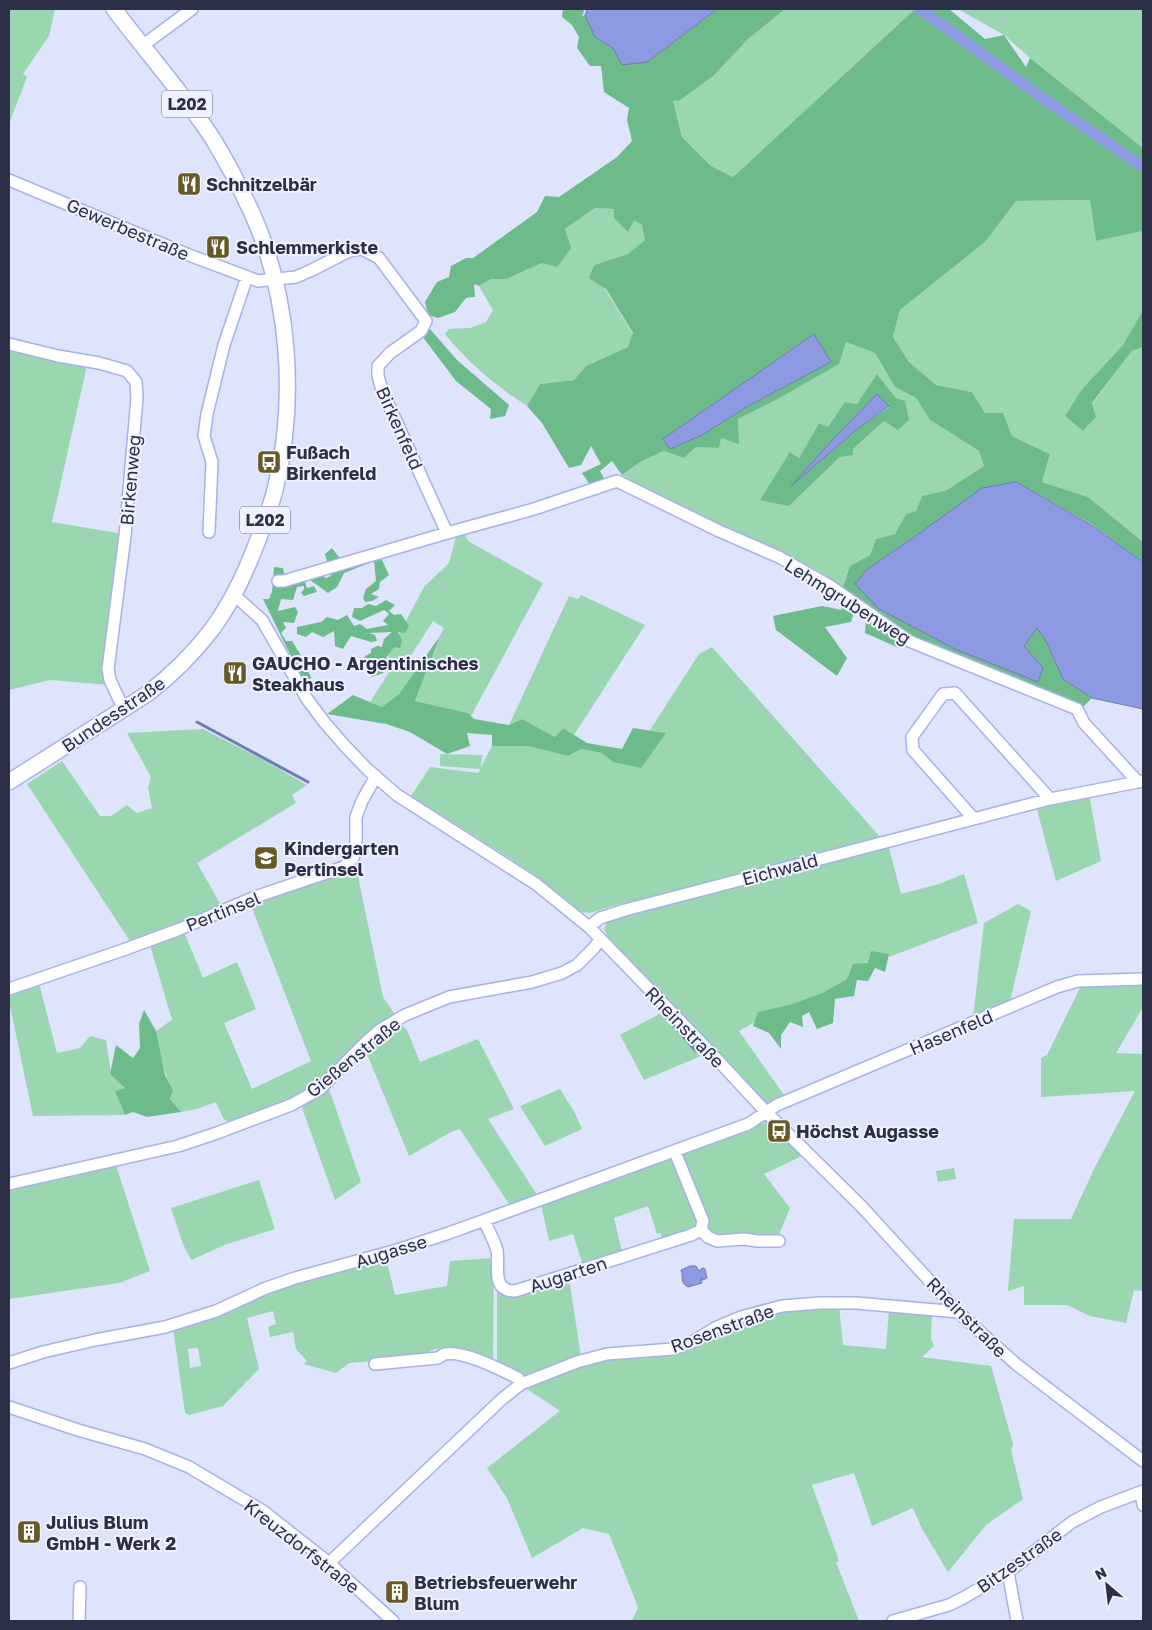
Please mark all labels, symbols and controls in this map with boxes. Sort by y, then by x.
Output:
road number: L202 [162,90,212,118]
restaurant icon: Schnitzelbär [176,171,202,197]
place label: Schnitzelbär [206,173,317,195]
street label: Gewerbestraße [63,193,193,265]
restaurant icon: Schlemmerkiste [205,234,231,260]
place label: Schlemmerkiste [236,236,379,258]
street label: Birkenfeld [372,383,428,473]
street label: Birkenweg [115,434,145,526]
place label: Fußach Birkenfeld [286,441,376,484]
bus stop icon: Fußach Birkenfeld [256,449,282,475]
road number: L202 [240,506,290,534]
street label: Lehmgrubenweg [781,553,915,649]
place label: GAUCHO - Argentinisches Steakhaus [252,652,479,695]
restaurant icon: GAUCHO - Argentinisches Steakhaus [222,660,248,686]
street label: Bundesstraße [57,671,169,757]
place label: Kindergarten Pertinsel [284,837,399,880]
school or university icon: Kindergarten Pertinsel [253,845,279,871]
street label: Eichwald [740,848,820,890]
street label: Pertinsel [183,886,264,936]
street label: Rheinstraße [641,982,729,1072]
street label: Hasenfeld [906,1005,996,1059]
street label: Gießenstraße [302,1012,404,1102]
bus stop icon: Höchst Augasse [766,1118,792,1144]
place label: Höchst Augasse [796,1120,939,1142]
street label: Augasse [353,1230,429,1272]
street label: Augarten [527,1251,609,1297]
street label: Rheinstraße [922,1272,1012,1362]
street label: Rosenstraße [667,1299,777,1357]
street label: Kreuzdorfstraße [240,1494,364,1598]
place label: Julius Blum GmbH - Werk 2 [46,1511,176,1554]
building icon: Julius Blum GmbH - Werk 2 [16,1519,42,1545]
street label: Bitzestraße [972,1523,1066,1597]
north arrow [1082,1560,1132,1610]
text: N [1092,1563,1109,1583]
place label: Betriebsfeuerwehr Blum [414,1571,577,1614]
building icon: Betriebsfeuerwehr Blum [384,1579,410,1605]

